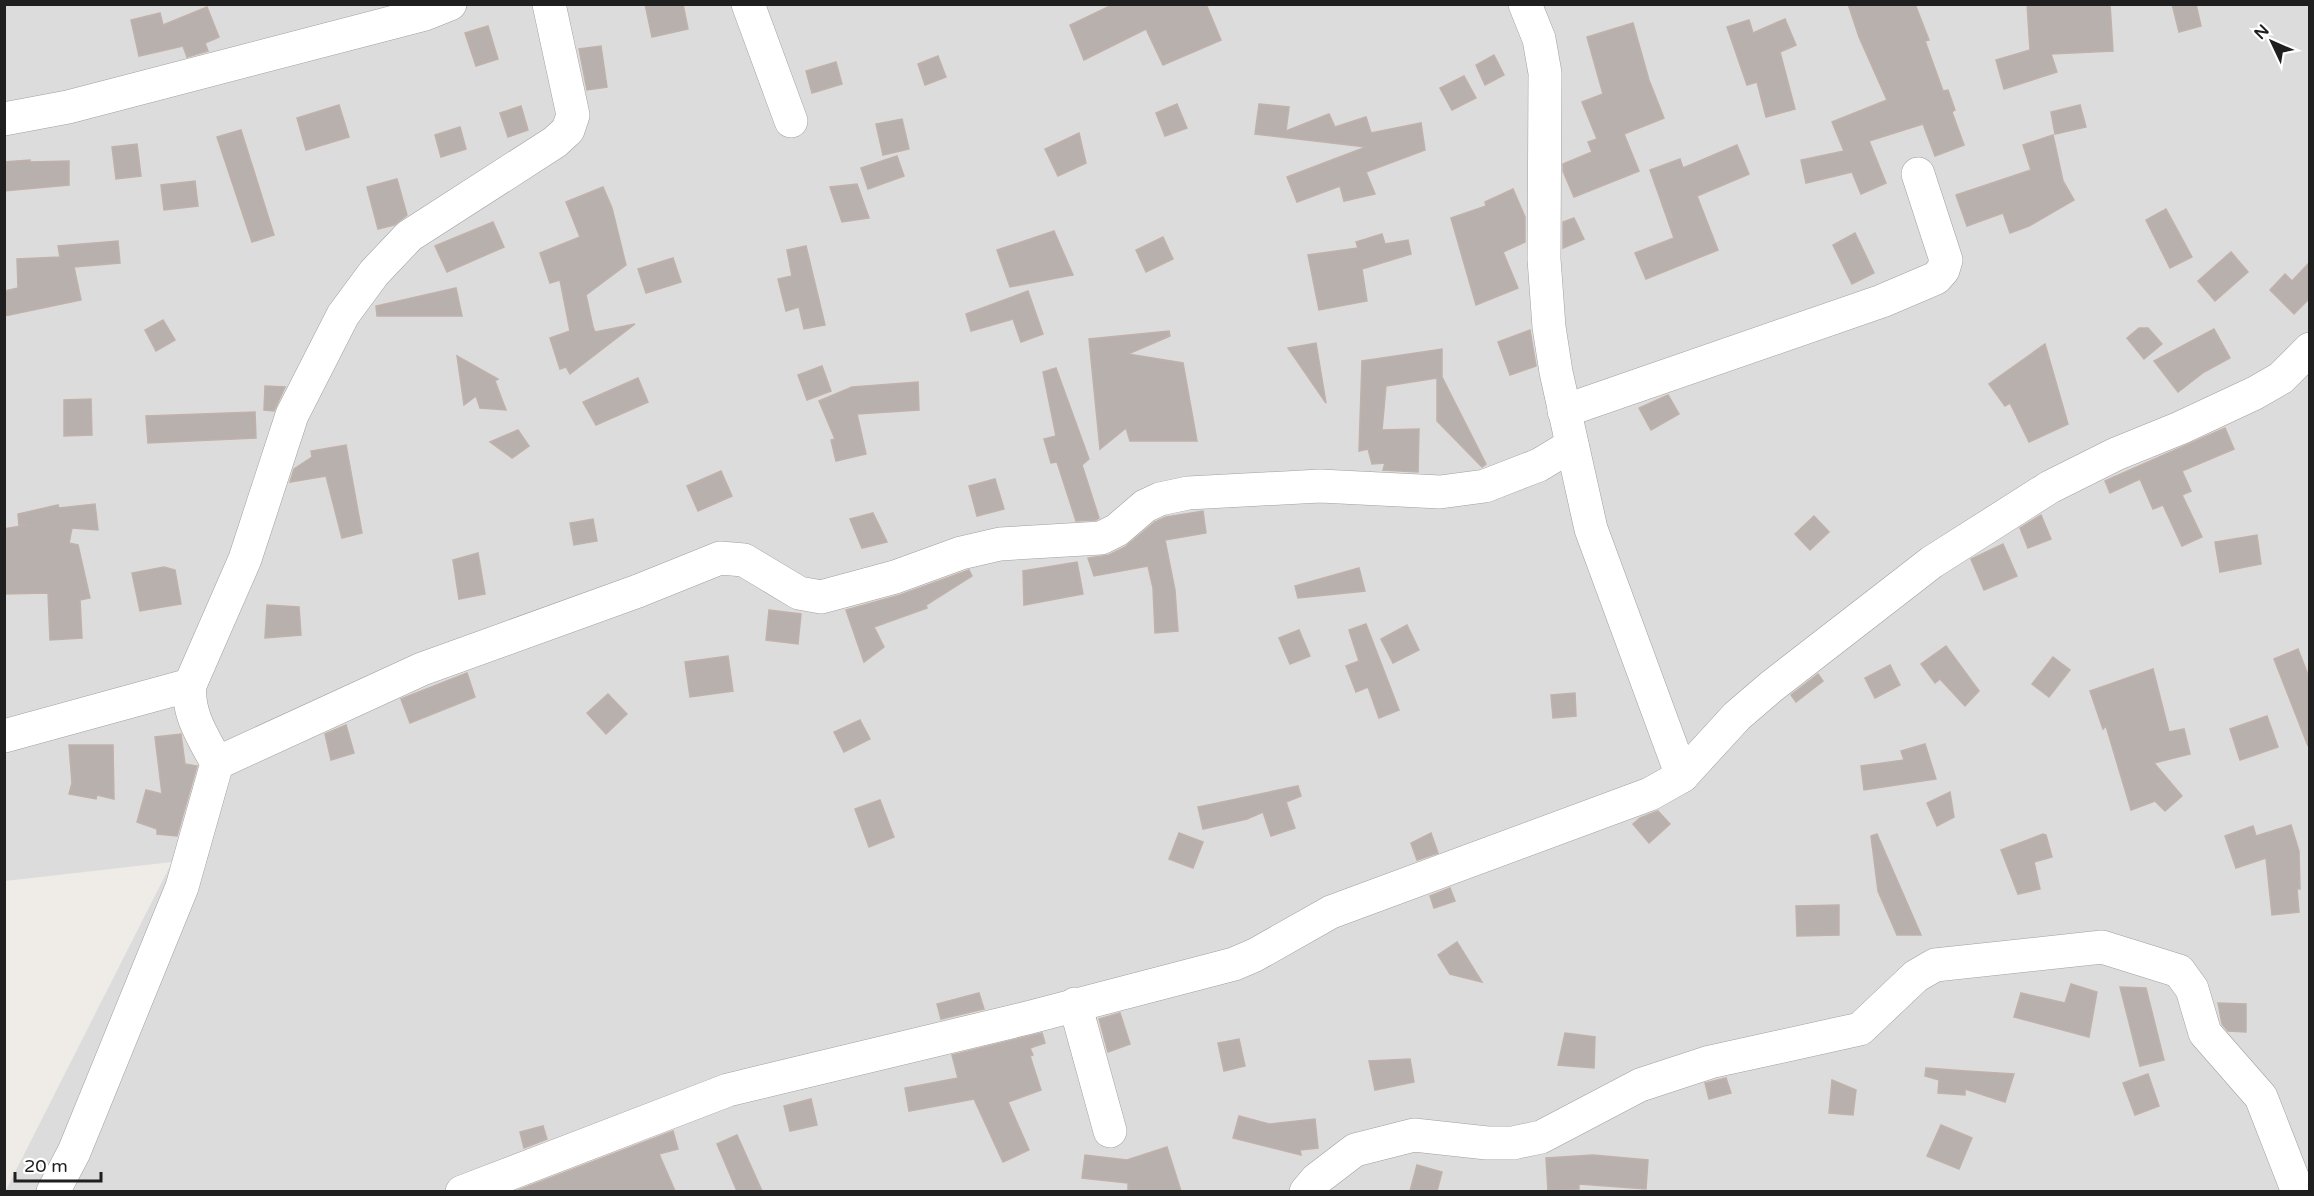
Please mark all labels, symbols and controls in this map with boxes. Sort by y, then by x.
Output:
north arrow [2242,12,2302,72]
text: N [2250,21,2274,44]
scale bar [15,1145,100,1183]
text: 20 m [24,1155,68,1177]

